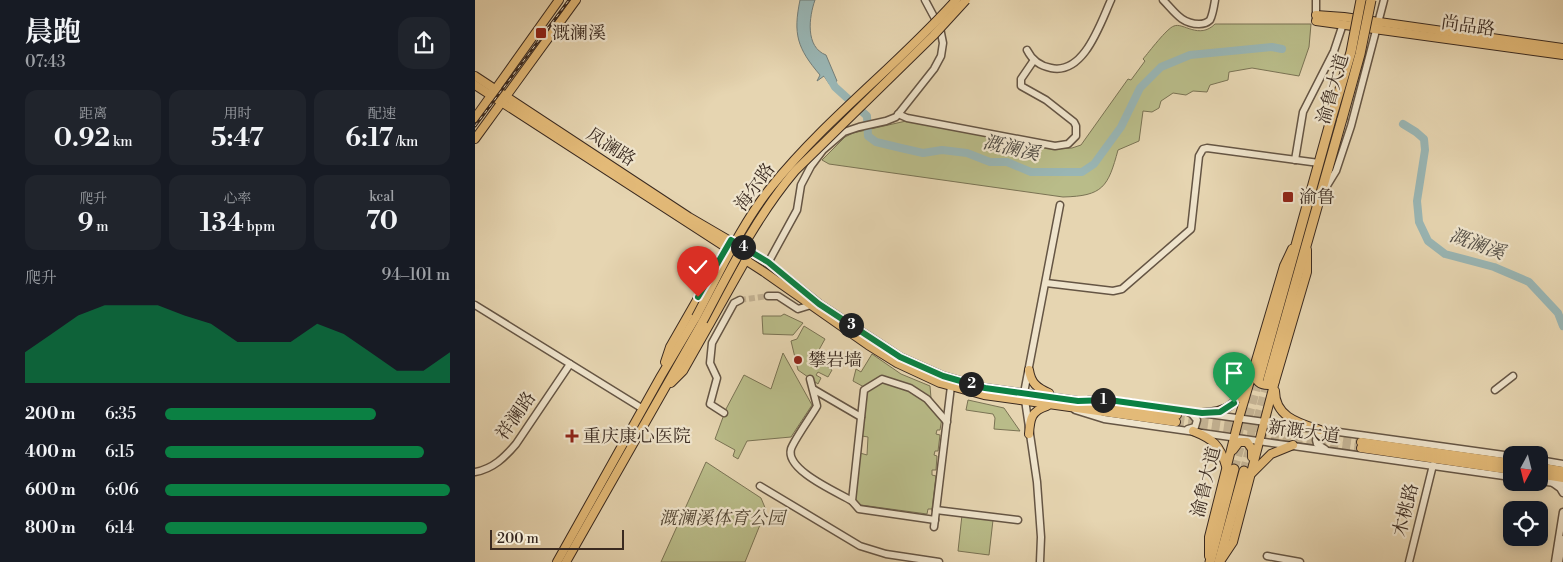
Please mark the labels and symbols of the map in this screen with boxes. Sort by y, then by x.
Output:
street label: 尚品路 [1440,11,1496,41]
place label: 溉澜溪 [552,22,606,45]
marker: 溉澜溪 [534,26,548,40]
street label: 渝鲁大道 [1312,51,1354,127]
street label: 凤澜路 [582,123,640,171]
water label: 溉澜溪 [981,130,1043,167]
street label: 海尔路 [730,158,780,216]
place label: 渝鲁 [1299,186,1335,209]
marker: 渝鲁 [1281,190,1295,204]
water label: 溉澜溪 [1446,223,1510,266]
pin: 4 [731,234,755,260]
pin [677,246,719,297]
pin: 3 [839,312,863,338]
place label: 攀岩墙 [808,349,862,372]
pin [1213,352,1255,403]
marker: 攀岩墙 [792,354,804,366]
pin: 2 [959,372,983,396]
street label: 祥澜路 [491,387,541,445]
pin: 1 [1091,388,1115,412]
street label: 新溉大道 [1267,416,1341,448]
place label: 重庆康心医院 [583,425,691,448]
marker: 重庆康心医院 [565,429,579,443]
street label: 渝鲁大道 [1186,444,1226,520]
north arrow [1503,446,1547,491]
street label: 木桃路 [1388,481,1424,539]
park label: 溉澜溪体育公园 [659,507,788,530]
scale bar [490,527,624,550]

